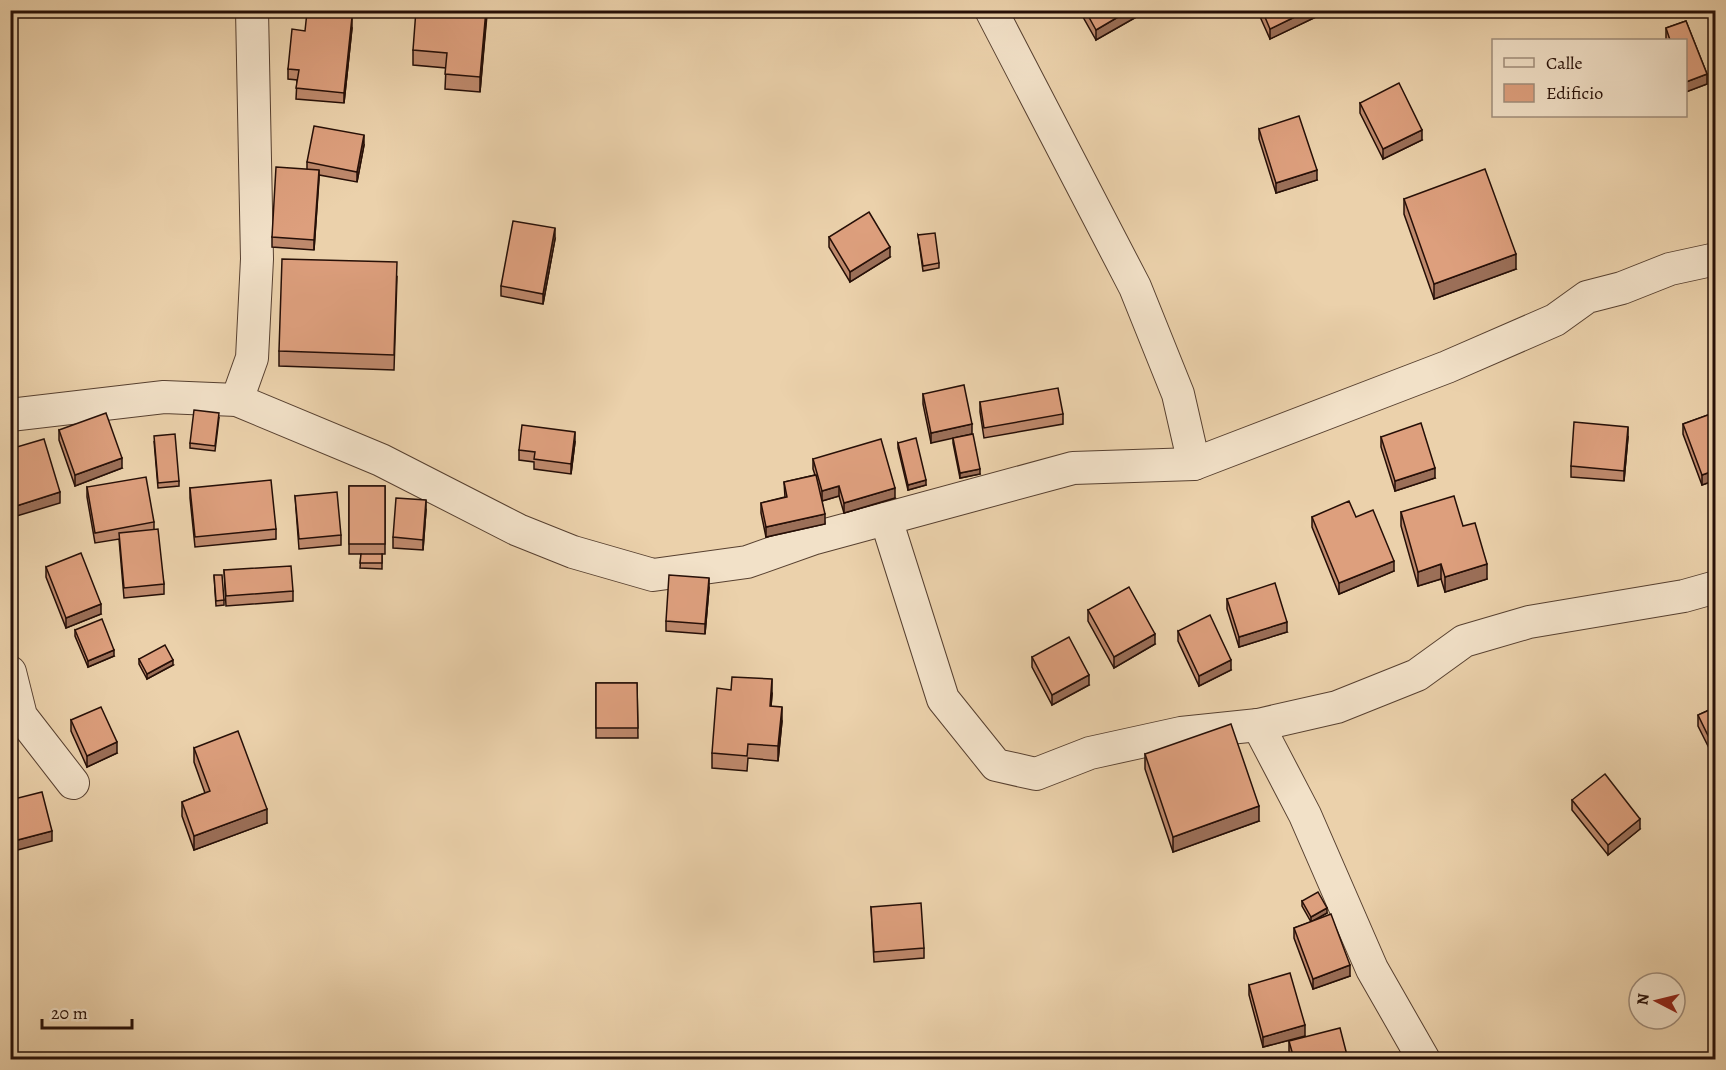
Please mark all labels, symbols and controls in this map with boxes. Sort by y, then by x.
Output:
legend [1492,39,1687,117]
text: Calle [1546,51,1583,75]
text: Edificio [1546,81,1603,105]
north arrow [1627,971,1687,1031]
scale bar [42,992,132,1030]
text: N [1631,992,1655,1006]
text: 20 m [51,1001,88,1025]

